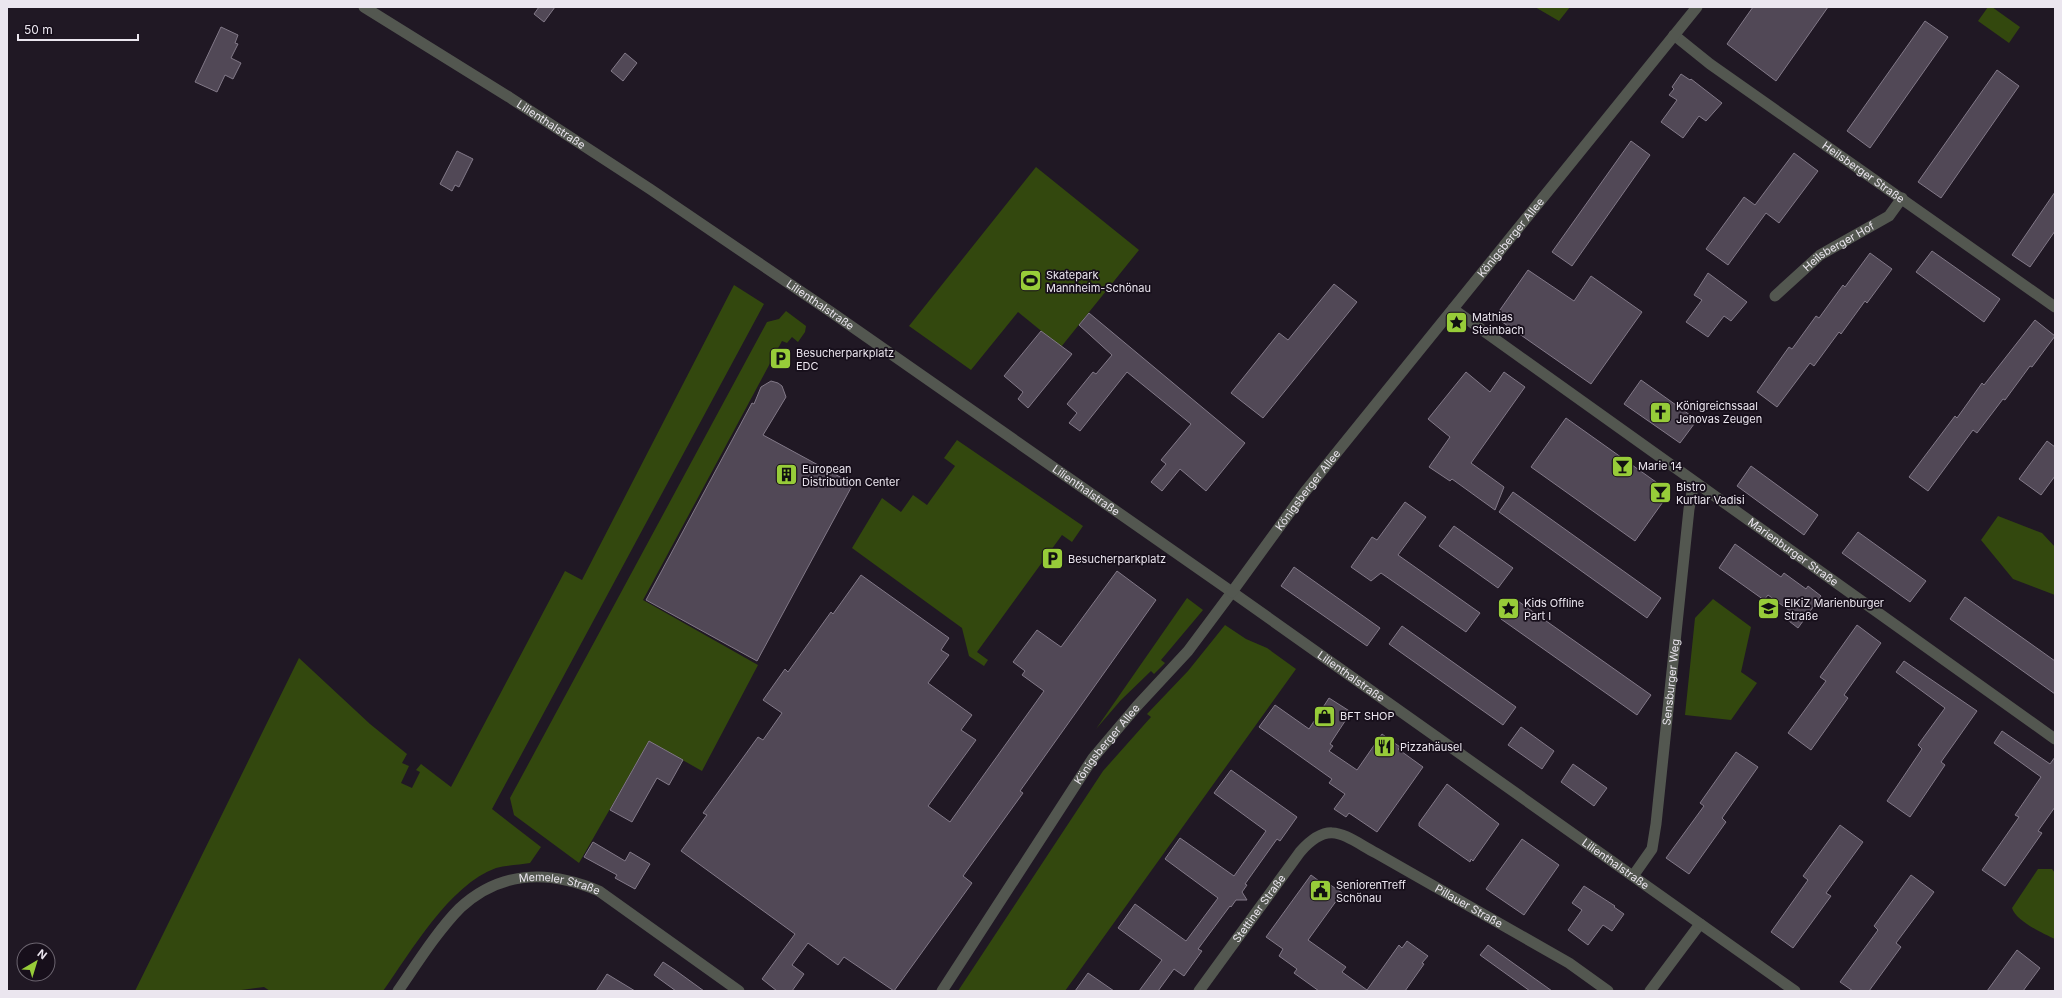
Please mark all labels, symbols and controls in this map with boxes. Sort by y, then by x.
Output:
scale bar [18,16,138,42]
text: 50 m [24,22,53,37]
street label: Lilienthalstraße [514,97,588,152]
street label: Heilsberger Straße [1820,138,1907,206]
street label: Königsberger Allee [1474,195,1547,280]
street label: Heilsberger Hof [1800,219,1877,274]
sports icon: Skatepark Mannheim-Schönau [1017,268,1043,294]
place label: Skatepark Mannheim-Schönau [1046,268,1151,295]
street label: Lilienthalstraße [784,277,857,333]
place icon: Mathias Steinbach [1444,310,1470,336]
place label: Mathias Steinbach [1472,310,1524,337]
parking icon: Besucherparkplatz EDC [767,346,793,372]
place label: Besucherparkplatz EDC [796,346,894,373]
church icon: Königreichssaal Jehovas Zeugen [1647,399,1673,425]
place label: Königreichssaal Jehovas Zeugen [1676,399,1762,426]
street label: Königsberger Allee [1272,447,1343,533]
bar icon: Marie 14 [1610,453,1636,479]
place label: Marie 14 [1638,459,1682,473]
building icon: European Distribution Center [774,462,800,488]
place label: European Distribution Center [802,462,900,489]
street label: Lilienthalstraße [1050,462,1123,519]
bar icon: Bistro Kurtlar Vadisi [1648,480,1674,506]
place label: Bistro Kurtlar Vadisi [1676,480,1745,507]
street label: Marienburger Straße [1745,515,1841,589]
parking icon: Besucherparkplatz [1040,546,1066,572]
place label: Besucherparkplatz [1068,552,1166,566]
place icon: Kids Offline Part I [1495,596,1521,622]
place label: Kids Offline Part I [1524,596,1584,623]
school or university icon: ElKiZ Marienburger Straße [1756,596,1782,622]
place label: ElKiZ Marienburger Straße [1784,596,1884,623]
street label: Sensburger Weg [1659,638,1682,726]
street label: Lilienthalstraße [1315,648,1387,705]
street label: Königsberger Allee [1071,701,1143,787]
shop icon: BFT SHOP [1311,703,1337,729]
place label: BFT SHOP [1340,709,1395,723]
restaurant icon: Pizzahäusel [1372,734,1398,760]
place label: Pizzahäusel [1400,740,1462,754]
street label: Lilienthalstraße [1579,835,1652,892]
street label: Memeler Straße [518,870,602,898]
street label: Stettiner Straße [1229,872,1288,945]
public building icon: SeniorenTreff Schönau [1307,878,1333,904]
place label: SeniorenTreff Schönau [1336,878,1406,905]
street label: Pillauer Straße [1433,881,1505,931]
north arrow [16,942,56,982]
text: N [35,946,50,962]

